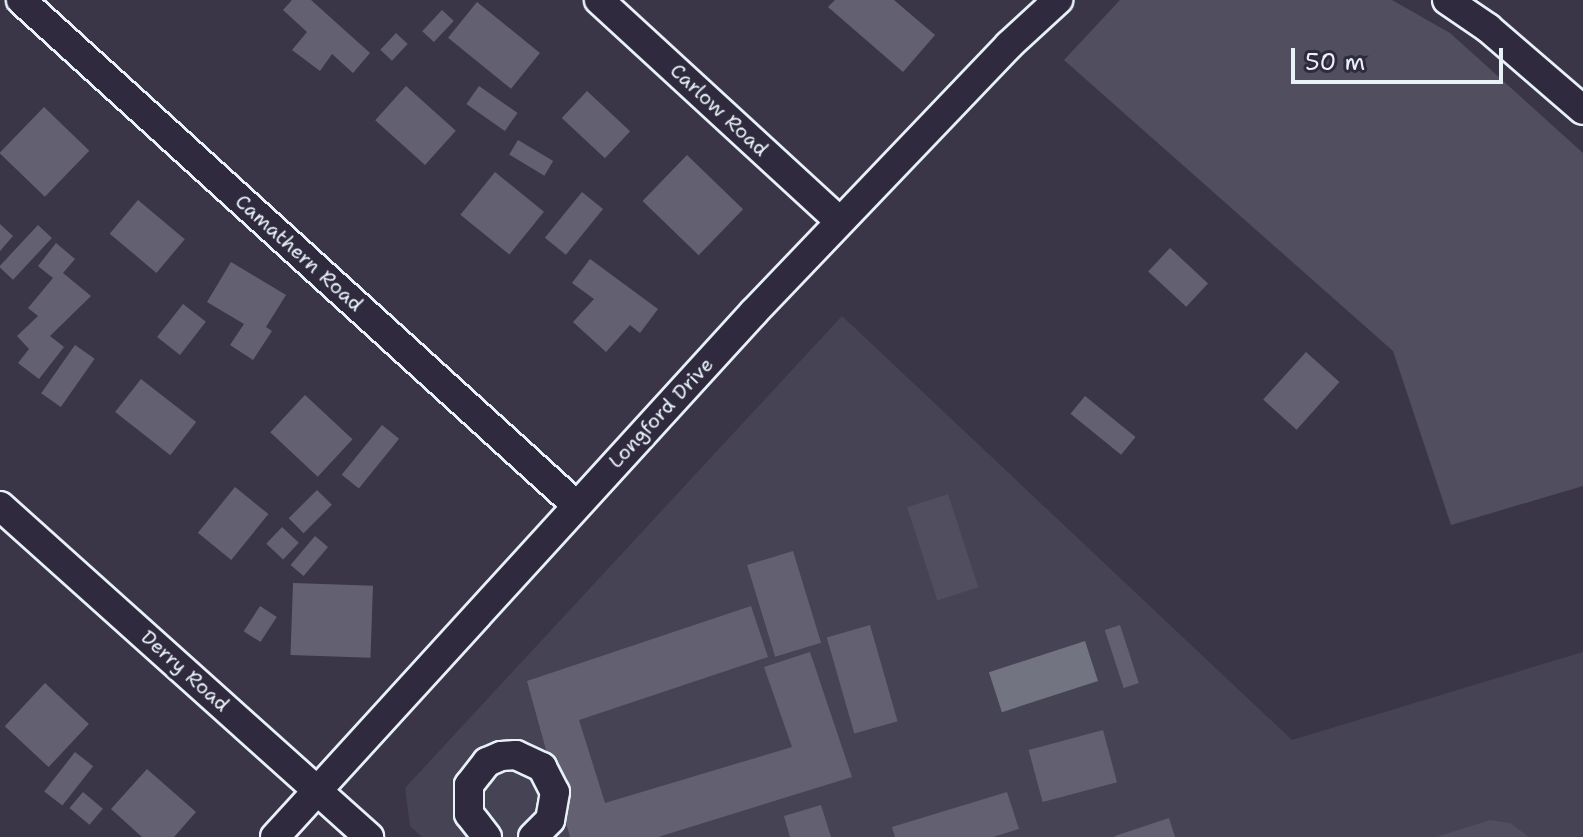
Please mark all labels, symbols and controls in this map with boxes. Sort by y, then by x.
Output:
scale bar [1295,32,1507,82]
text: 50 m [1305,46,1365,78]
street label: Carlow Road [665,59,773,161]
street label: Camathern Road [230,189,368,317]
street label: Longford Drive [604,353,718,473]
street label: Derry Road [136,625,234,717]

